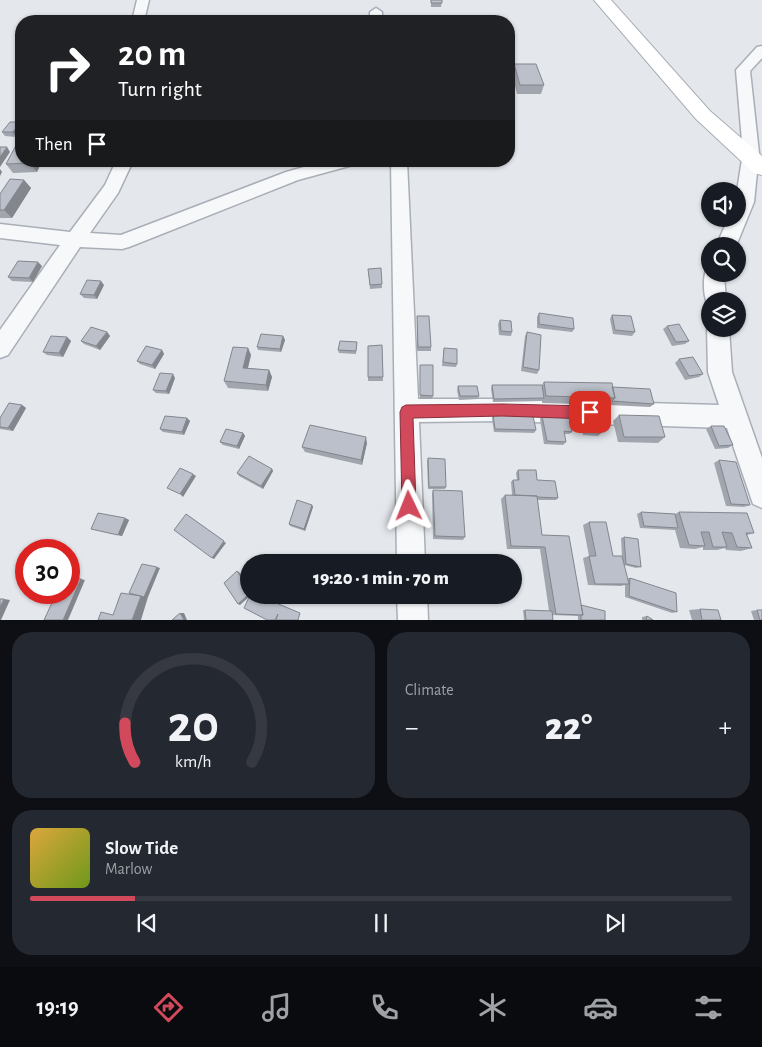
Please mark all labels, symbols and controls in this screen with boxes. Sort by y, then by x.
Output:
icon: right [35,35,100,100]
text: 20 m [118,37,186,72]
text: Turn right [118,78,202,100]
icon: arrive [83,130,111,158]
text: Then [35,135,73,154]
map controls [701,182,746,337]
button: sound [701,182,746,227]
button: search [701,237,746,282]
button: layers [701,292,746,337]
pin [569,391,611,433]
icon: arrive [576,398,604,426]
position arrow [382,479,434,531]
speed limit sign: 30 [15,539,80,604]
text: 19:20 · 1 min · 70 m [313,569,449,588]
text: Climate [405,682,454,698]
text: 20 [168,699,219,751]
text: 22° [545,709,592,747]
text: − [405,714,418,742]
text: + [719,714,732,742]
text: km/h [175,753,212,771]
text: Slow Tide [105,839,178,858]
text: Marlow [105,861,152,877]
icon: previous [133,909,161,937]
icon: pause [367,909,395,937]
icon: next [601,909,629,937]
icon: directions [151,990,186,1025]
icon: music [259,990,294,1025]
icon: phone [367,990,402,1025]
icon: climate [475,990,510,1025]
icon: car [583,990,618,1025]
icon: filters [691,990,726,1025]
text: 19:19 [36,996,79,1018]

